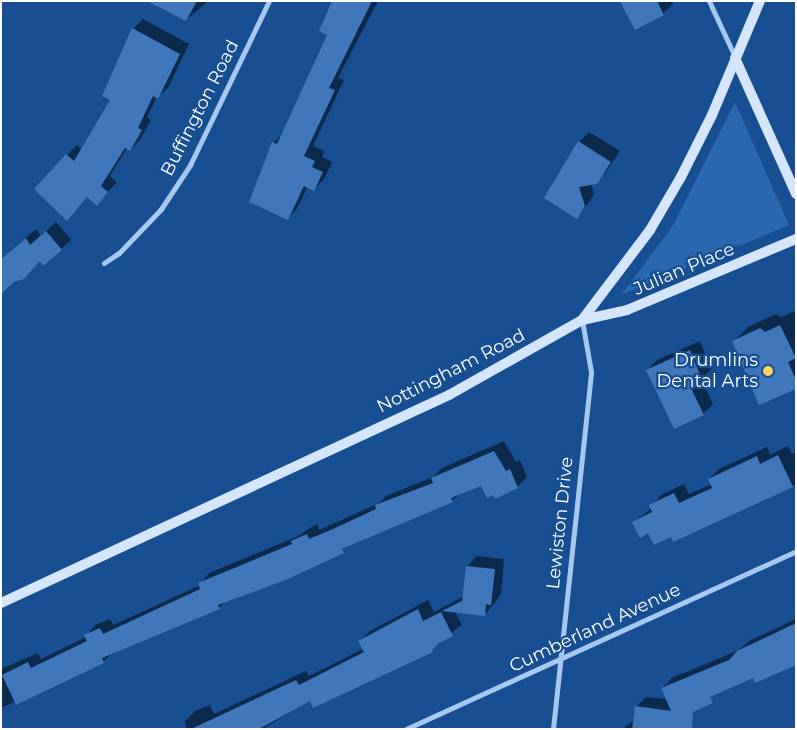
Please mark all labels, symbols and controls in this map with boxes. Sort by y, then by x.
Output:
street label: Buffington Road [156,37,244,179]
street label: Julian Place [630,238,738,300]
street label: Nottingham Road [373,324,529,418]
place label: Drumlins Dental Arts [656,350,758,392]
marker: Drumlins Dental Arts [762,365,774,377]
street label: Lewiston Drive [542,456,578,590]
street label: Cumberland Avenue [506,579,684,677]

